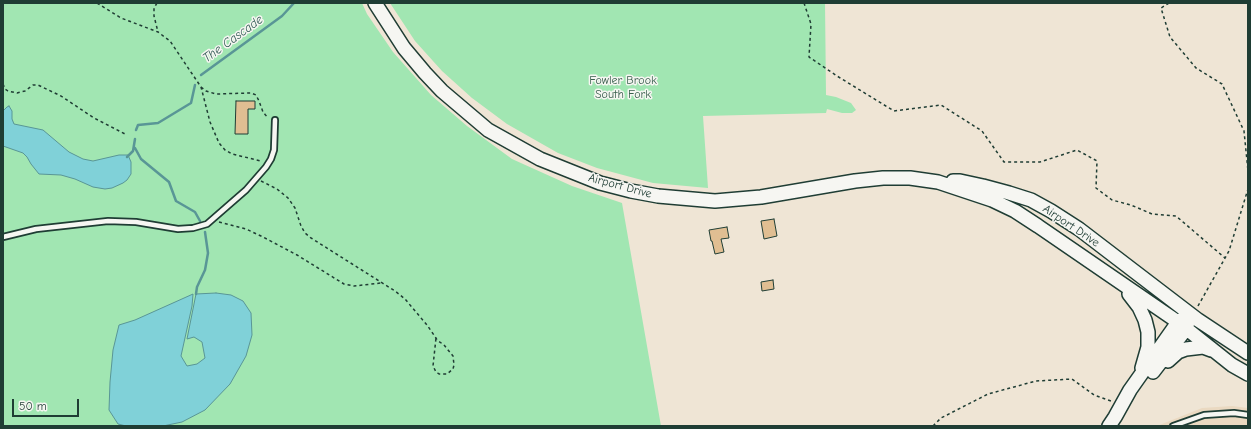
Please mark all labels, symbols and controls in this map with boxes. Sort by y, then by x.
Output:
water label: The Cascade [200,12,266,66]
park label: Fowler Brook South Fork [589,74,657,102]
street label: Airport Drive [587,171,653,201]
street label: Airport Drive [1040,202,1102,250]
scale bar [14,391,81,417]
text: 50 m [19,399,47,413]

